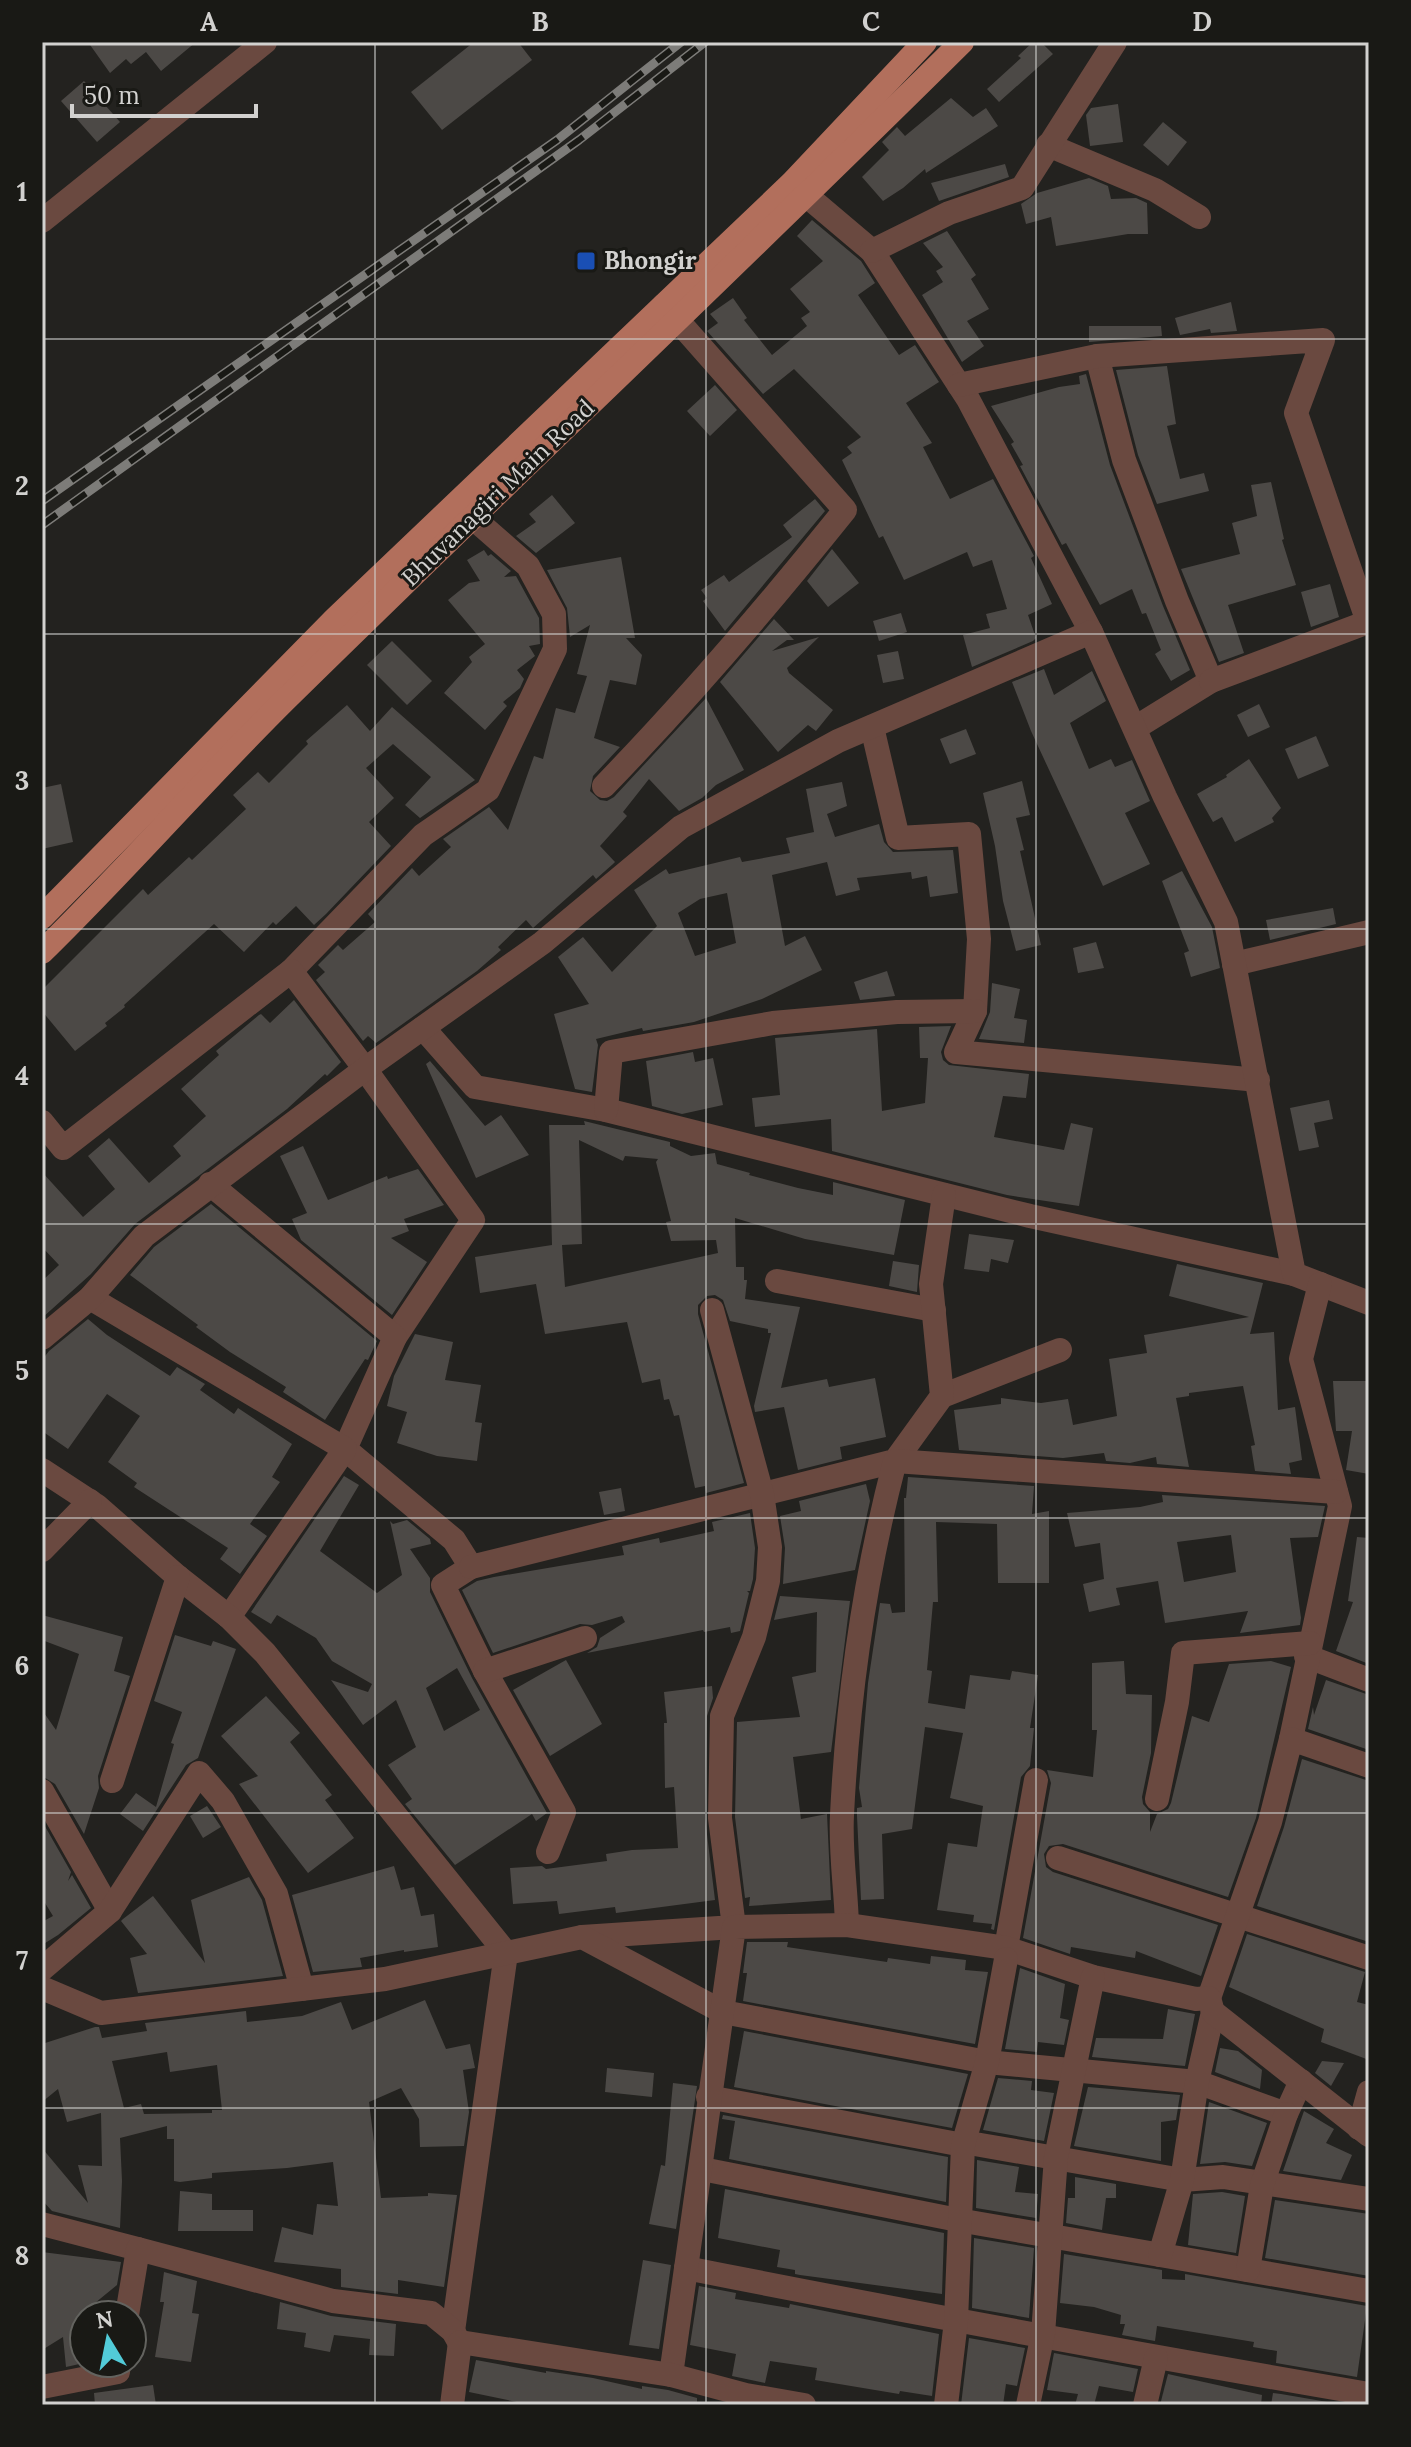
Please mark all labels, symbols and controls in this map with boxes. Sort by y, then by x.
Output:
text: A [200,5,218,38]
text: B [531,5,549,38]
text: C [862,5,880,38]
text: D [1192,5,1212,38]
scale bar [72,68,256,118]
text: 50 m [84,80,140,111]
text: 1 [17,175,27,208]
place label: Bhongir [604,245,697,276]
marker: Bhongir [575,250,597,272]
street label: Bhuvanagiri Main Road [395,392,601,593]
text: 2 [15,469,29,502]
text: 3 [15,764,29,797]
text: 4 [15,1059,29,1092]
text: 5 [15,1354,29,1387]
text: 6 [15,1649,29,1682]
text: 7 [16,1944,28,1977]
text: 8 [15,2239,29,2272]
north arrow [68,2299,148,2379]
text: N [94,2304,115,2335]

